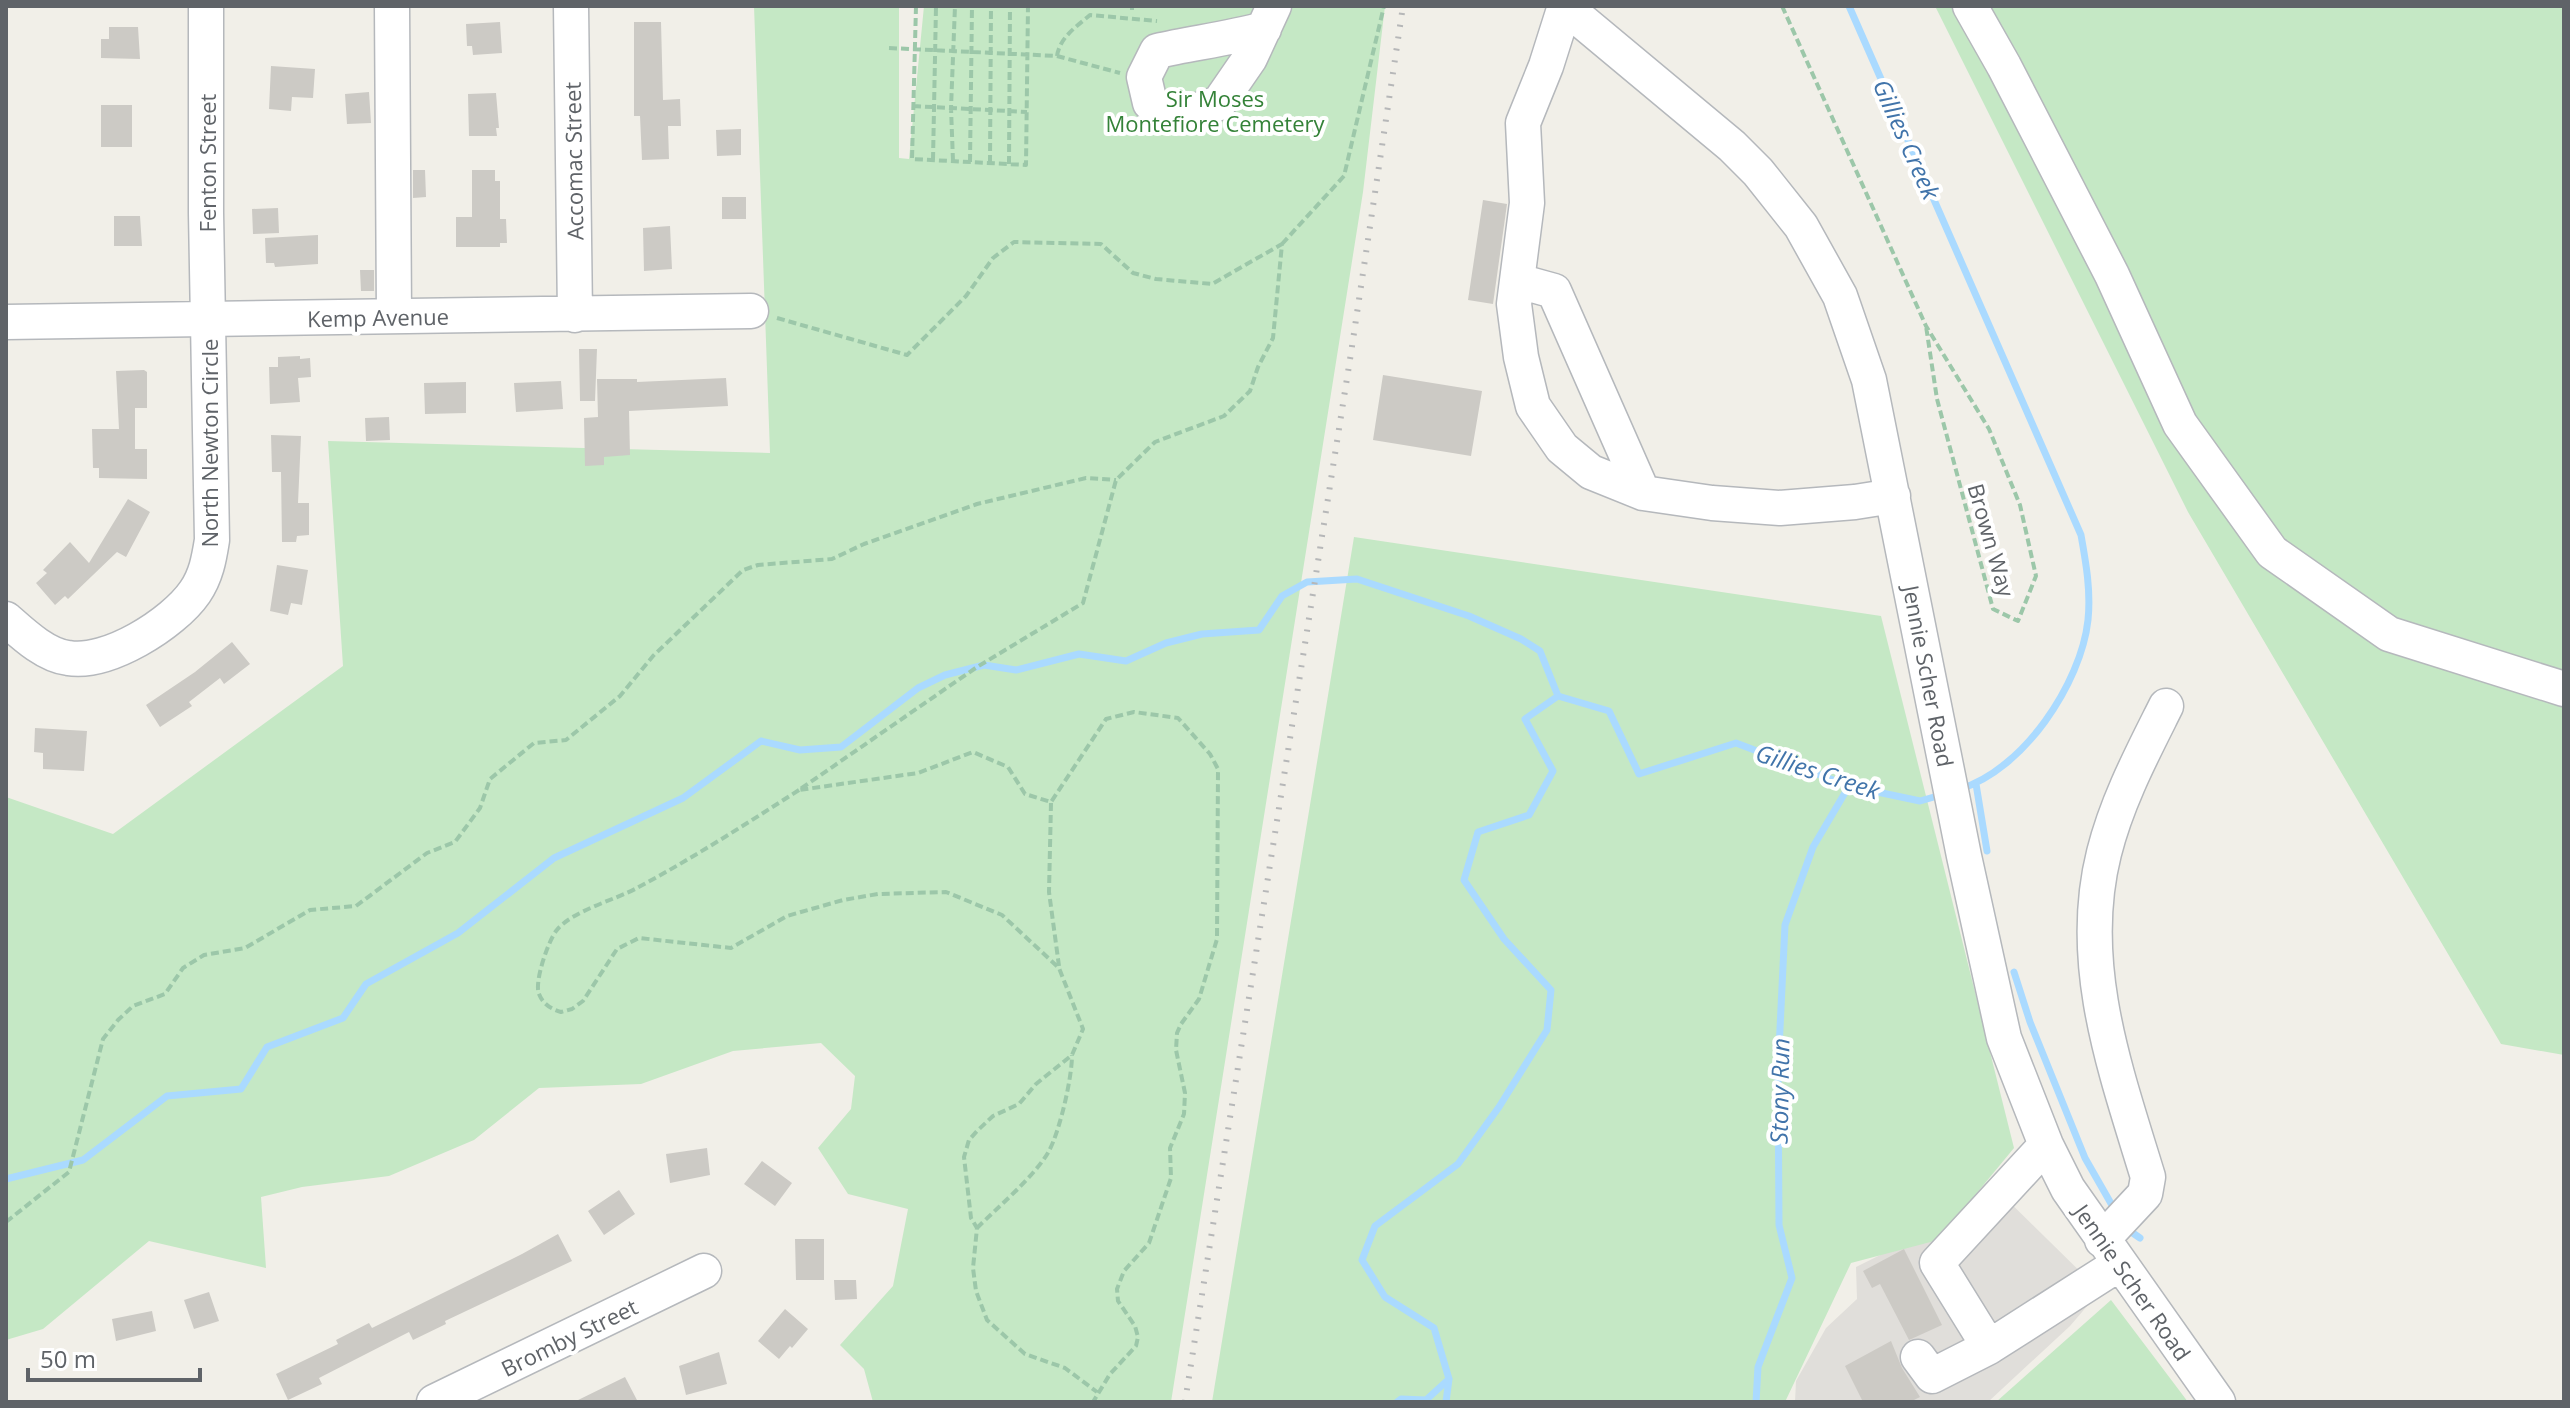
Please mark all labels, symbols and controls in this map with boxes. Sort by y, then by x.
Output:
water label: Gillies Creek [1866,74,1949,205]
street label: Accomac Street [557,81,589,241]
park label: Sir Moses Montefiore Cemetery [1105,83,1326,138]
street label: Fenton Street [192,93,222,232]
street label: Kemp Avenue [307,301,449,333]
street label: North Newton Circle [194,339,224,547]
street label: Brown Way [1962,480,2023,601]
street label: Jennie Scher Road [1896,581,1961,769]
water label: Gillies Creek [1752,735,1885,807]
water label: Stony Run [1762,1038,1796,1144]
street label: Jennie Scher Road [2067,1196,2198,1366]
street label: Bromby Street [496,1291,642,1383]
scale bar [28,1332,200,1382]
text: 50 m [40,1342,96,1375]

